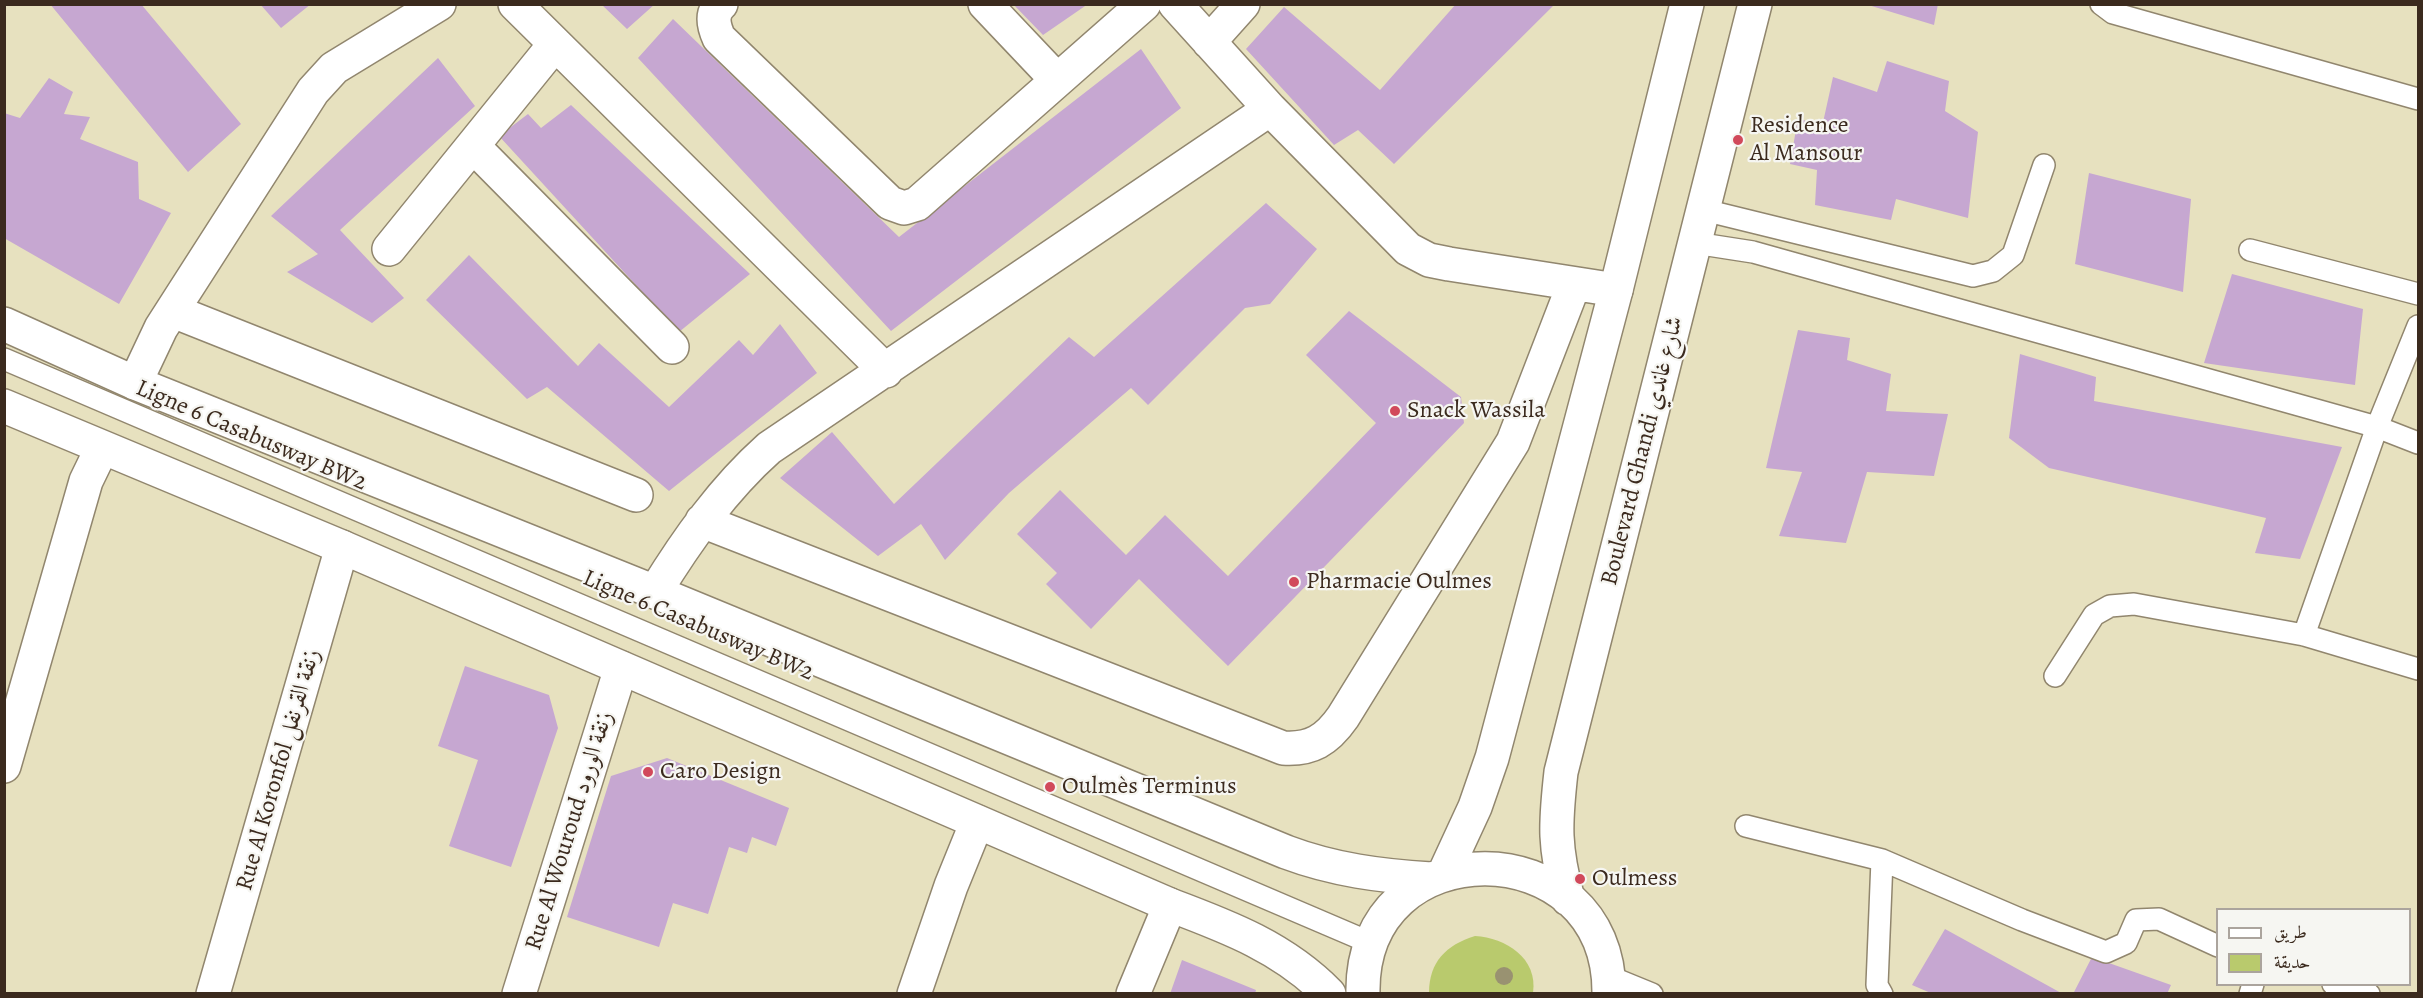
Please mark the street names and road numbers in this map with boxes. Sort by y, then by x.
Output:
street label: Boulevard Ghandi شارع غاندي [1596,313,1690,589]
street label: Ligne 6 Casabusway BW2 [131,374,371,498]
street label: Ligne 6 Casabusway BW2 [578,564,818,688]
street label: Rue Al Koronfol زنقة القرنفل [231,646,327,894]
street label: Rue Al Wouroud زنقة الورود [520,708,620,954]

